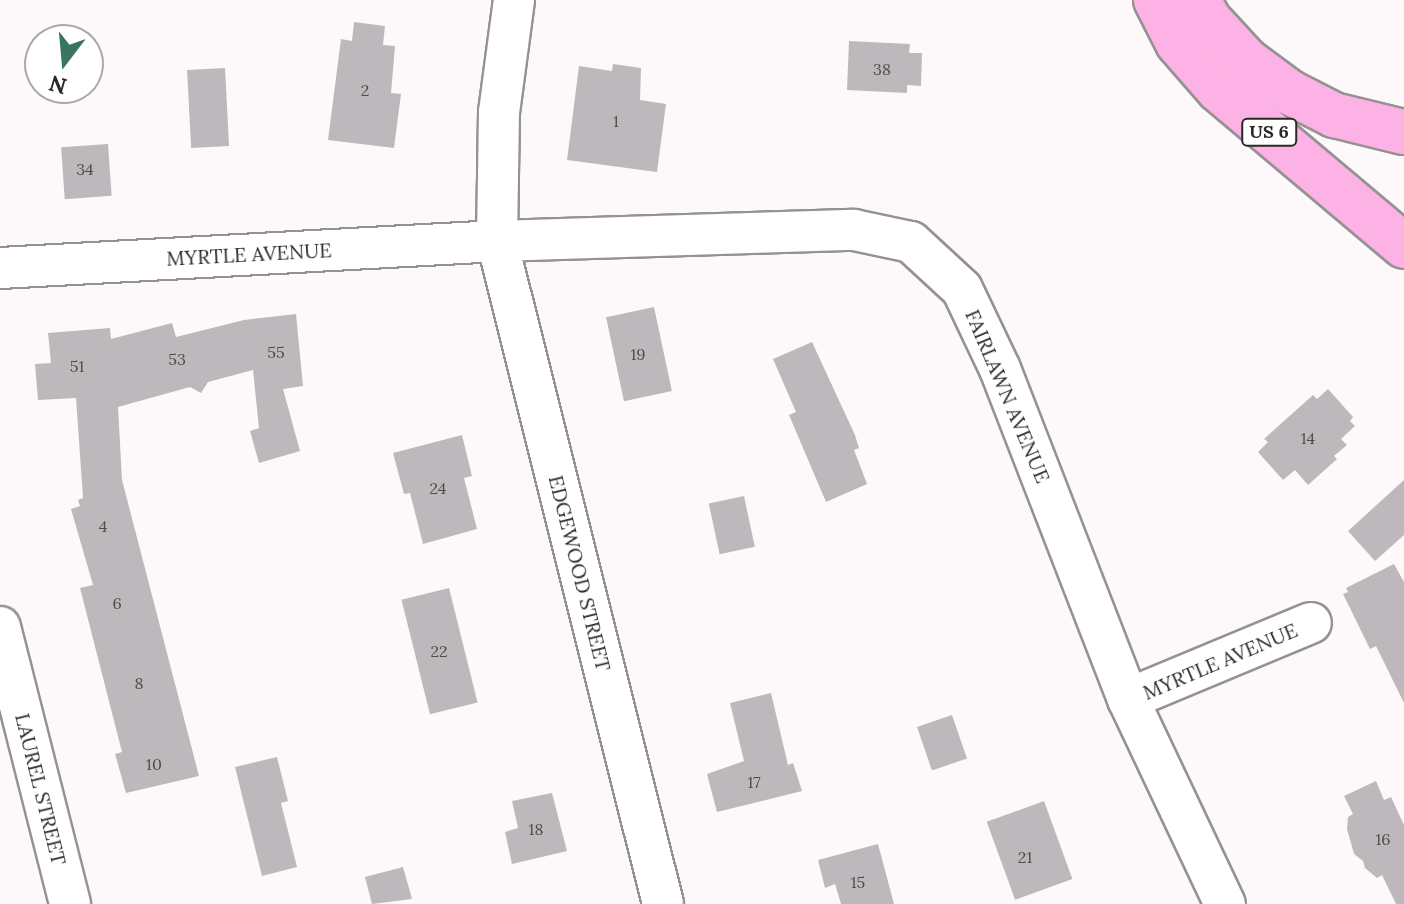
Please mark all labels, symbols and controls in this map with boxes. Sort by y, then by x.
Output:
north arrow [24,24,104,104]
house number: 38 [873,59,891,79]
text: N [46,69,70,101]
house number: 2 [361,80,369,100]
house number: 1 [613,111,619,131]
road number: US 6 [1241,118,1297,146]
house number: 34 [76,159,94,179]
street label: MYRTLE AVENUE [166,238,332,270]
street label: FAIRLAWN AVENUE [961,306,1055,486]
house number: 55 [267,342,285,362]
house number: 19 [630,344,646,364]
house number: 53 [168,349,186,369]
house number: 51 [70,356,84,376]
house number: 14 [1301,428,1315,448]
street label: EDGEWOOD STREET [544,473,616,673]
house number: 24 [430,478,446,498]
house number: 4 [99,516,107,536]
house number: 6 [112,593,122,613]
street label: MYRTLE AVENUE [1139,618,1301,704]
house number: 22 [430,641,448,661]
house number: 8 [135,673,143,693]
street label: LAUREL STREET [11,711,71,867]
house number: 10 [146,754,162,774]
house number: 17 [747,772,761,792]
house number: 18 [529,819,543,839]
house number: 16 [1375,829,1391,849]
house number: 21 [1018,847,1032,867]
house number: 15 [851,872,865,892]

